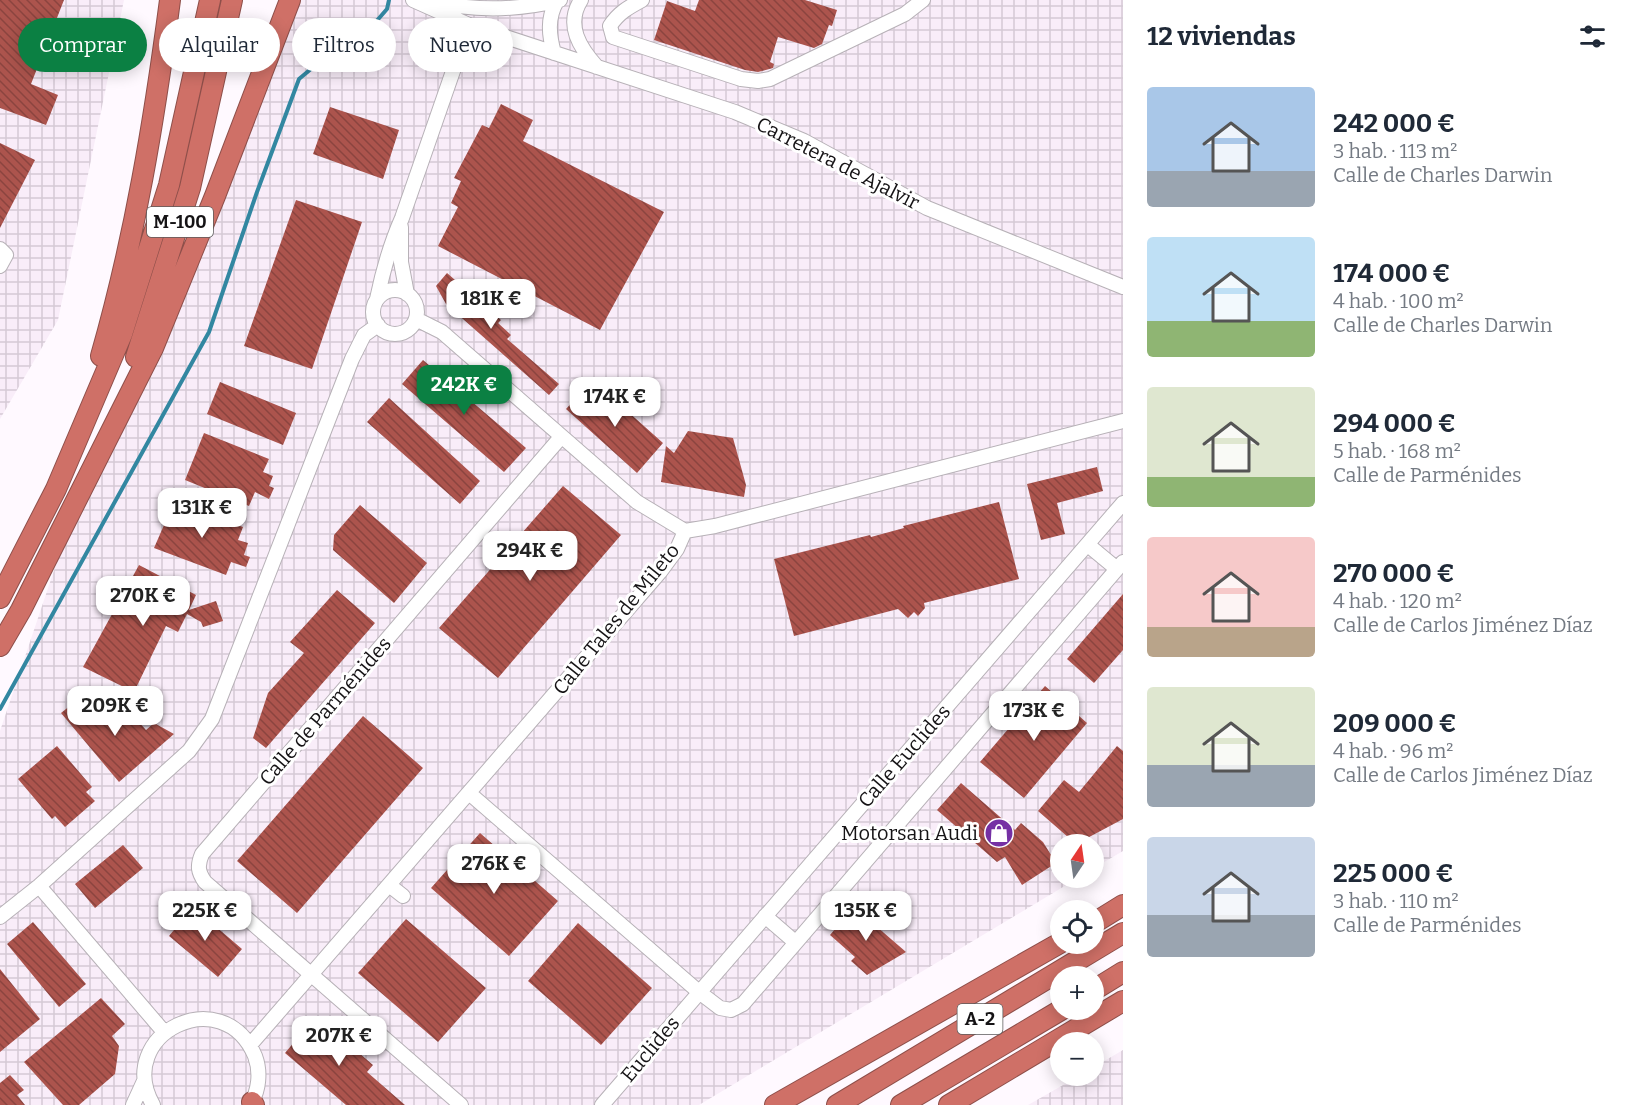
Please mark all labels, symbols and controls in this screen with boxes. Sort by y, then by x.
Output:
chip: Comprar [18,18,147,72]
chip: Alquilar [159,18,280,72]
chip: Filtros [292,18,396,72]
chip: Nuevo [408,18,513,72]
icon: filters [1576,20,1609,53]
text: 12 viviendas [1147,21,1296,52]
text: 242 000 € [1333,108,1455,139]
street label: Carretera de Ajalvir [752,111,924,215]
icon: home [1195,111,1267,183]
text: 3 hab. · 113 m² [1333,139,1457,163]
text: Calle de Charles Darwin [1333,163,1552,187]
road number: M-100 [147,207,213,237]
text: 174 000 € [1333,258,1450,289]
icon: home [1195,261,1267,333]
pin: 181K € [442,279,540,330]
text: 181K € [460,286,522,310]
text: 4 hab. · 100 m² [1333,289,1464,313]
text: Calle de Charles Darwin [1333,313,1552,337]
pin: 242K € [415,365,513,416]
text: 242K € [431,372,497,396]
pin: 174K € [566,377,664,428]
text: 174K € [584,384,646,408]
text: 294 000 € [1333,408,1456,439]
icon: home [1195,411,1267,483]
text: 5 hab. · 168 m² [1333,439,1461,463]
text: Calle de Parménides [1333,463,1522,487]
pin: 131K € [153,488,251,539]
text: 131K € [172,495,232,519]
pin: 294K € [481,531,579,582]
text: 294K € [496,538,564,562]
street label: Calle Tales de Mileto [548,539,684,699]
text: 270 000 € [1333,558,1455,589]
icon: home [1195,561,1267,633]
pin: 270K € [94,576,192,627]
text: 270K € [110,583,176,607]
text: 4 hab. · 120 m² [1333,589,1462,613]
text: Calle de Carlos Jiménez Díaz [1333,613,1593,637]
street label: Calle de Parménides [254,632,396,790]
pin: 209K € [66,686,164,737]
pin: 173K € [985,691,1083,742]
text: 209K € [81,693,149,717]
text: 173K € [1003,698,1065,722]
street label: Calle Euclides [853,700,955,812]
text: 209 000 € [1333,708,1456,739]
icon: home [1195,711,1267,783]
text: 4 hab. · 96 m² [1333,739,1453,763]
text: Calle de Carlos Jiménez Díaz [1333,763,1593,787]
shop icon: Motorsan Audi [983,817,1015,849]
place label: Motorsan Audi [841,821,978,845]
north arrow [1050,834,1104,888]
map controls [1050,834,1104,1086]
pin: 276K € [445,844,543,895]
text: 276K € [461,851,527,875]
text: 225 000 € [1333,858,1453,889]
icon: home [1195,861,1267,933]
text: 3 hab. · 110 m² [1333,889,1459,913]
pin: 225K € [156,891,254,942]
pin: 135K € [817,891,915,942]
text: 225K € [172,898,238,922]
text: 135K € [835,898,897,922]
button: locate [1050,900,1104,954]
text: Calle de Parménides [1333,913,1522,937]
button: + [1050,966,1104,1020]
road number: A-2 [958,1004,1002,1034]
street label: Euclides [616,1011,684,1087]
pin: 207K € [290,1016,388,1067]
text: 207K € [306,1023,372,1047]
button: − [1050,1032,1104,1086]

